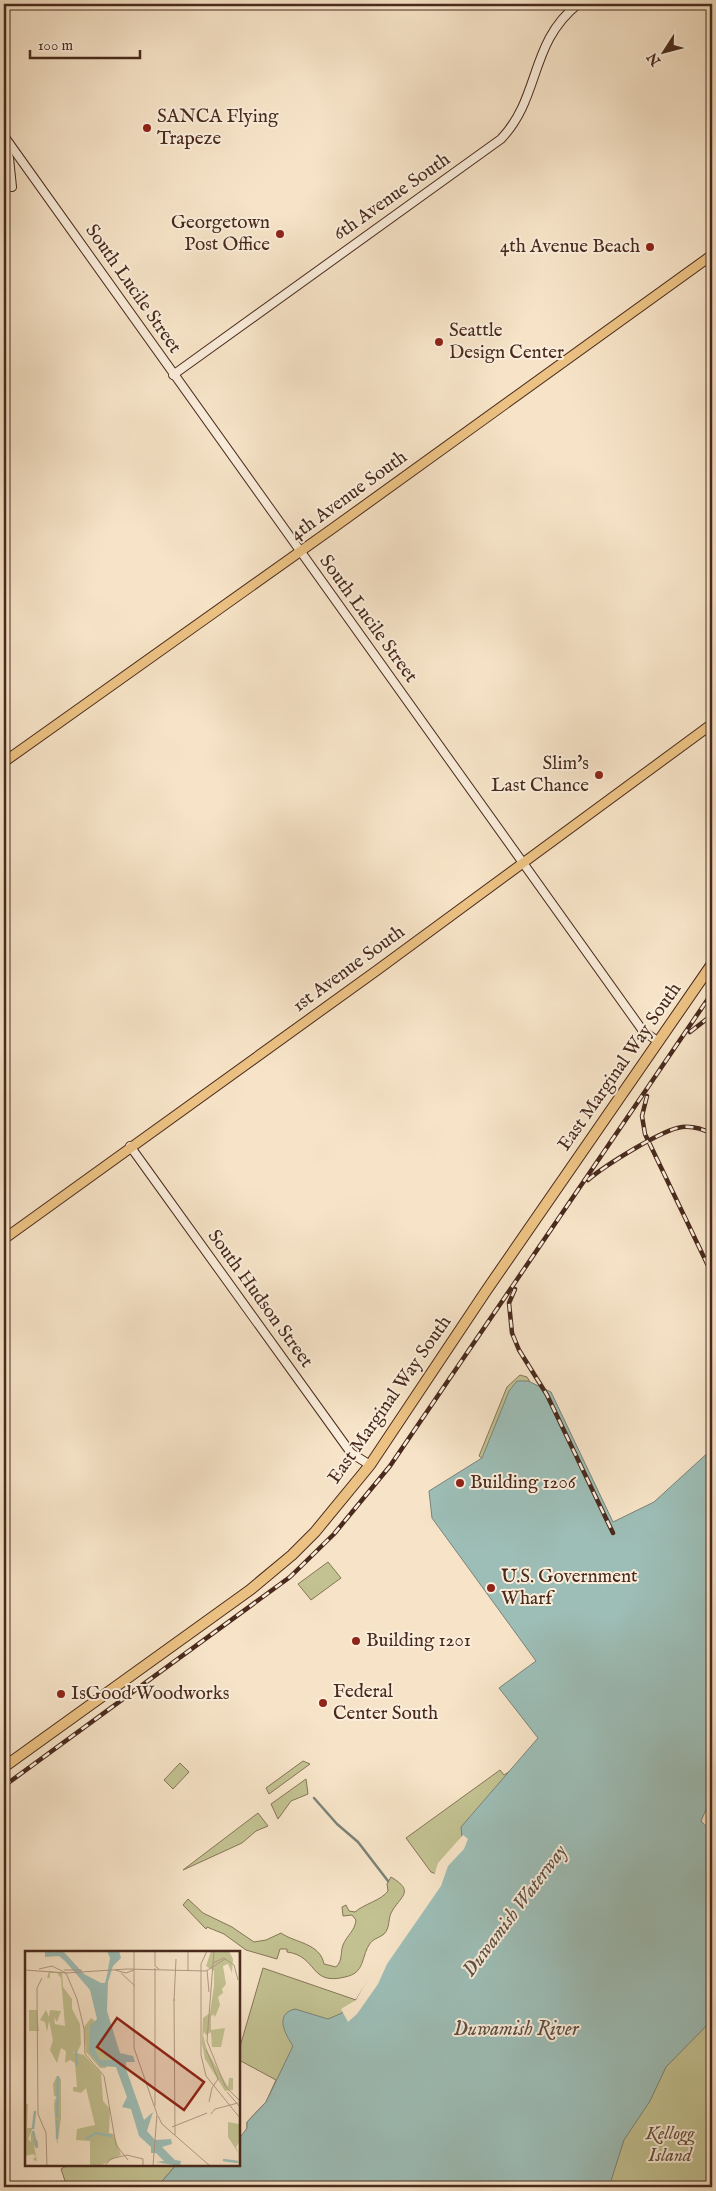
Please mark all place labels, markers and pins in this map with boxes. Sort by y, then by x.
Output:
place label: SANCA Flying Trapeze [157,105,279,151]
marker: SANCA Flying Trapeze [141,122,153,134]
place label: Georgetown Post Office [171,211,270,257]
marker: Georgetown Post Office [274,228,286,240]
place label: 4th Avenue Beach [500,235,640,259]
marker: 4th Avenue Beach [644,241,656,253]
place label: Seattle Design Center [449,319,564,365]
marker: Seattle Design Center [433,336,445,348]
place label: Slim's Last Chance [491,752,589,798]
marker: Slim's Last Chance [593,769,605,781]
place label: Building 1206 [470,1471,577,1495]
marker: Building 1206 [454,1477,466,1489]
place label: U.S. Government Wharf [501,1565,638,1611]
marker: U.S. Government Wharf [485,1582,497,1594]
place label: Building 1201 [366,1629,471,1653]
marker: Building 1201 [350,1635,362,1647]
place label: Federal Center South [333,1680,438,1726]
place label: IsGood Woodworks [71,1682,230,1706]
marker: IsGood Woodworks [55,1688,67,1700]
marker: Federal Center South [317,1697,329,1709]

